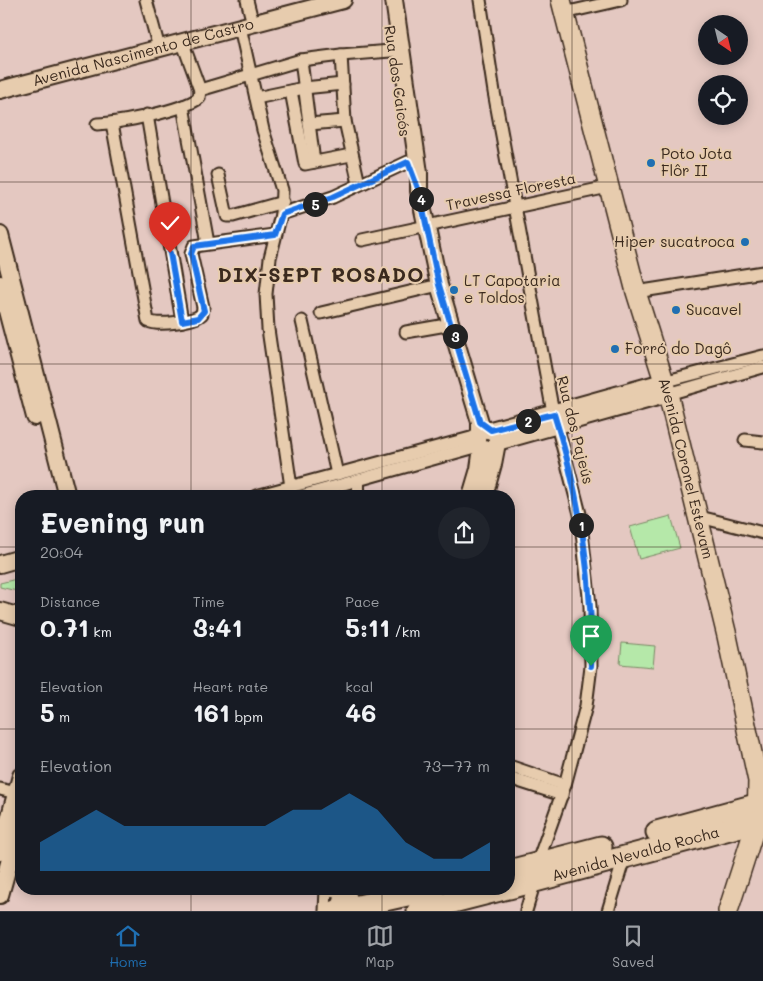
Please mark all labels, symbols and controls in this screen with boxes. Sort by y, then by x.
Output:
street label: Avenida Nascimento de Castro [30,13,256,90]
north arrow [698,15,748,65]
map controls [698,15,748,125]
street label: Rua dos Caicós [380,24,416,138]
button: locate [698,75,748,125]
place label: Poto Jota Flôr II [661,143,732,180]
marker: Poto Jota Flôr II [645,157,657,169]
street label: Travessa Floresta [444,167,578,215]
pin: 4 [408,186,434,212]
text: 4 [417,190,426,209]
pin: 5 [302,192,328,216]
text: 5 [311,195,320,214]
pin [149,202,191,253]
icon: check [156,209,184,237]
place label: Hiper sucatroca [614,231,735,251]
marker: Hiper sucatroca [739,236,751,248]
district label: DIX-SEPT ROSADO [218,261,424,287]
place label: LT Capotaria e Toldos [464,270,561,307]
marker: LT Capotaria e Toldos [448,284,460,296]
place label: Sucavel [686,299,742,319]
marker: Sucavel [670,304,682,316]
pin: 3 [442,324,468,348]
text: 3 [451,327,460,346]
place label: Forró do Dagô [625,338,732,358]
marker: Forró do Dagô [609,343,621,355]
street label: Rua dos Pajeús [553,374,599,486]
street label: Avenida Coronel Estevam [655,375,719,561]
pin: 2 [516,408,540,434]
text: 2 [525,412,532,431]
text: Evening run [40,504,205,540]
button: share [438,507,490,559]
pin: 1 [568,512,594,538]
text: 1 [578,516,585,535]
text: 20:04 [40,541,83,562]
text: Distance [40,592,100,611]
text: Time [193,592,225,611]
text: Pace [345,592,380,611]
text: 0.71 [40,611,89,643]
text: 3:41 [193,611,243,643]
text: 5:11 [345,611,390,643]
pin [570,615,612,666]
text: km [89,622,112,641]
text: /km [390,622,420,641]
icon: arrive [577,622,605,650]
text: Elevation [40,677,103,696]
text: Heart rate [193,677,268,696]
text: kcal [345,677,373,696]
text: 5 [40,696,55,728]
text: 161 [193,696,230,728]
text: 46 [345,696,376,728]
text: m [55,707,70,726]
text: bpm [230,707,263,726]
text: Elevation [40,755,112,776]
text: 73–77 m [423,755,490,776]
street label: Avenida Nevaldo Rocha [549,821,721,885]
tab: Home [109,922,147,971]
tab: Map [366,922,394,971]
tab: Saved [612,922,654,971]

